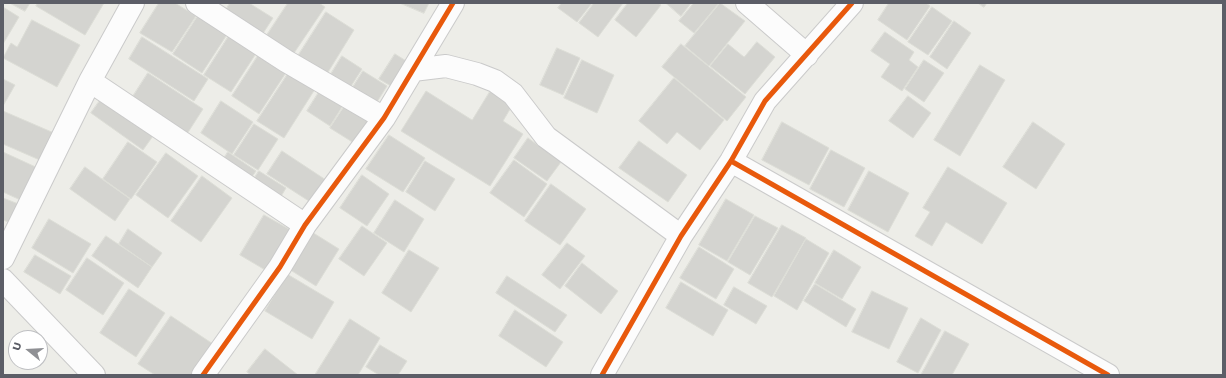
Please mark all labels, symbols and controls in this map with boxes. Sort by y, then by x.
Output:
north arrow [8,330,48,370]
text: U [10,341,24,352]

